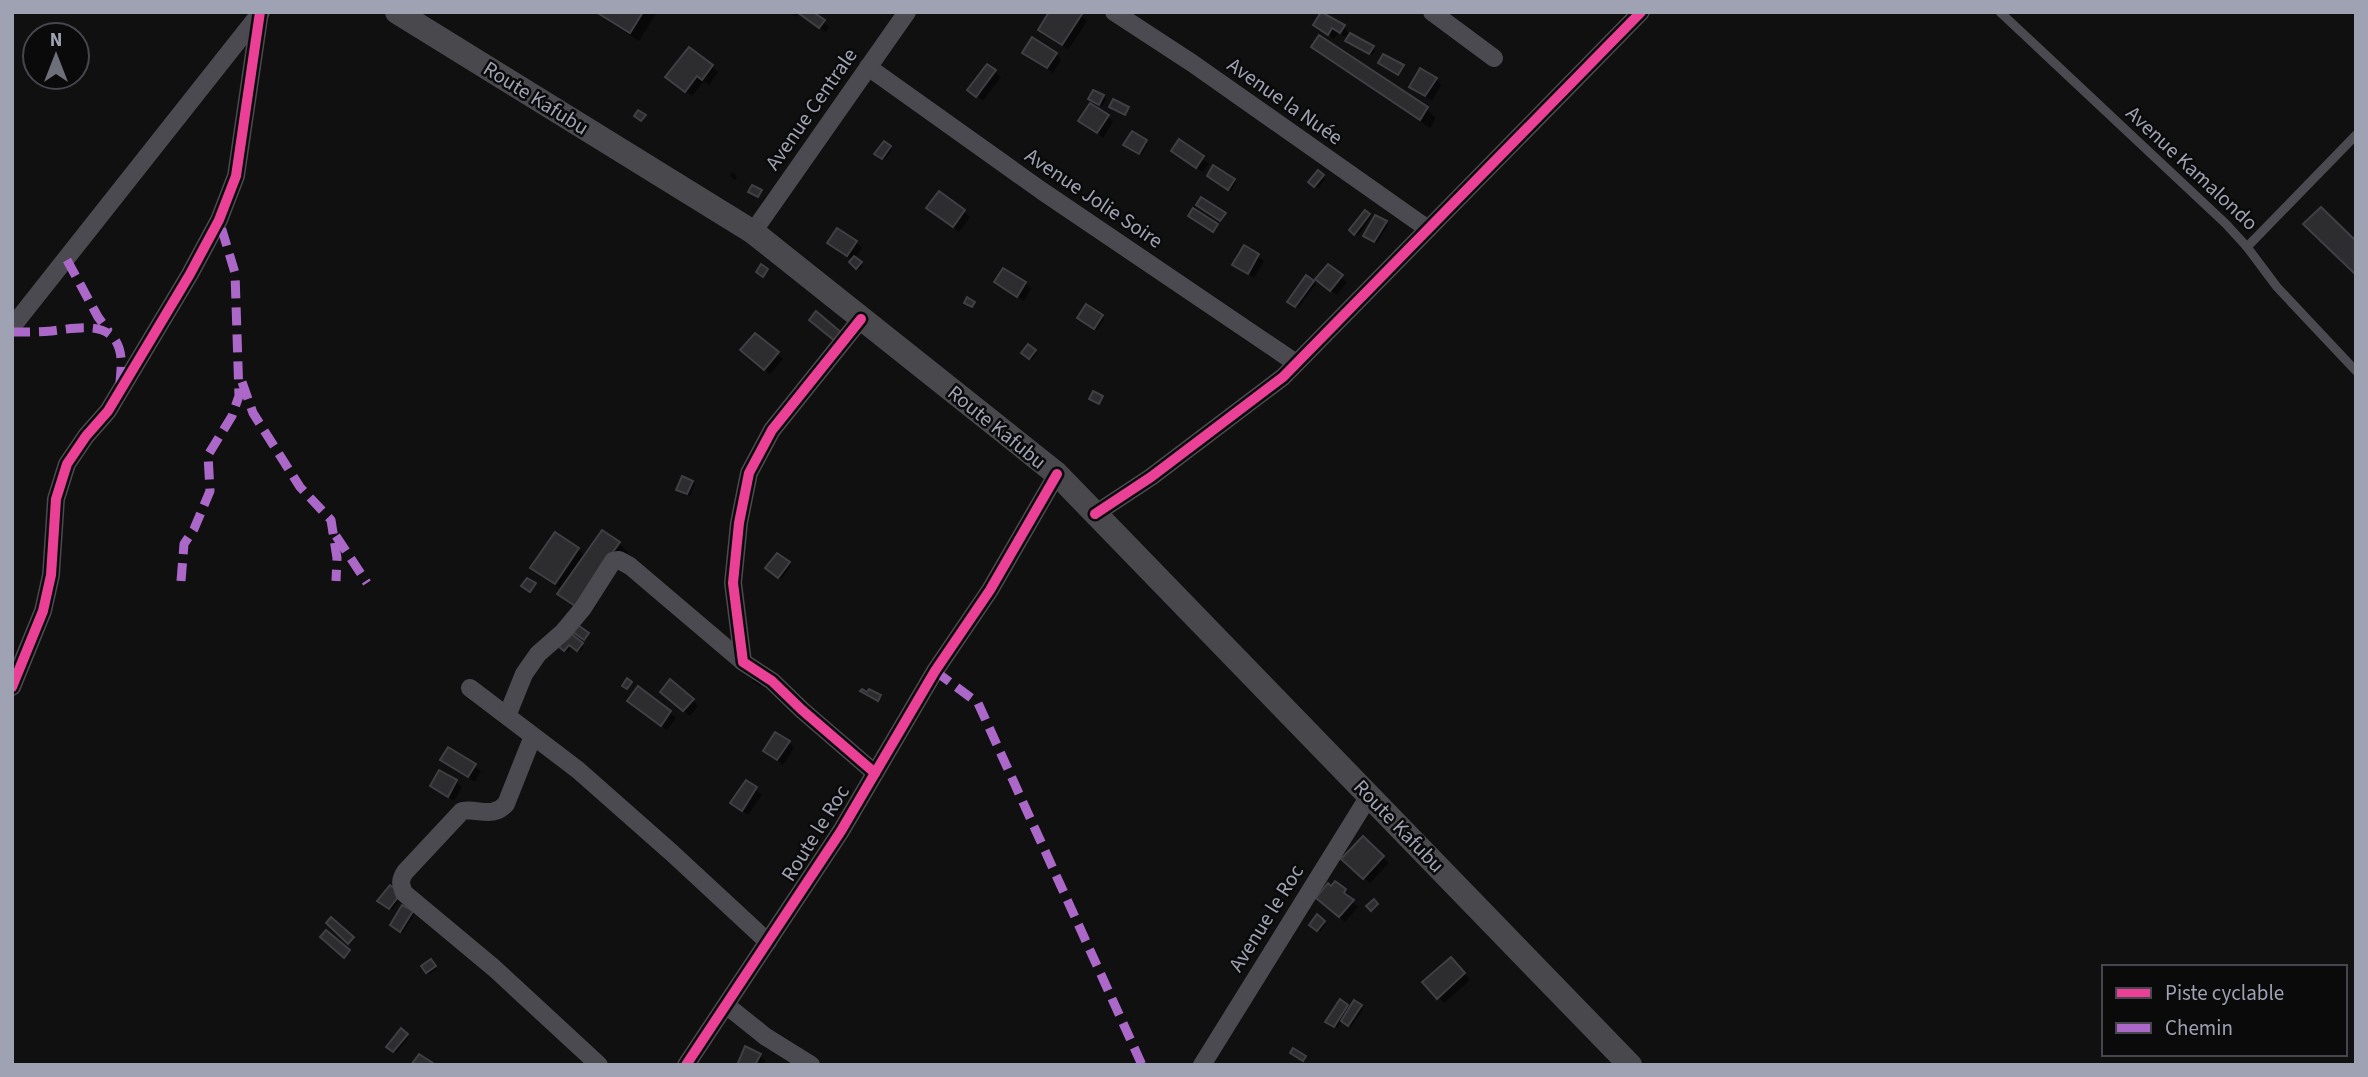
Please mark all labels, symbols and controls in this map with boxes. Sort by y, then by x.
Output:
north arrow [21,21,91,91]
text: N [50,27,62,54]
street label: Avenue Centrale [758,42,864,176]
street label: Avenue la Nuée [1221,50,1349,152]
street label: Route Kafubu [477,54,595,142]
street label: Avenue Kamalondo [2119,99,2265,237]
street label: Avenue Jolie Soire [1019,141,1169,255]
street label: Route Kafubu [941,378,1053,476]
street label: Route Kafubu [1347,773,1451,879]
street label: Route le Roc [773,779,857,887]
street label: Avenue le Roc [1221,858,1311,978]
legend [2102,965,2347,1056]
text: Piste cyclable [2165,978,2284,1008]
text: Chemin [2165,1013,2233,1043]

